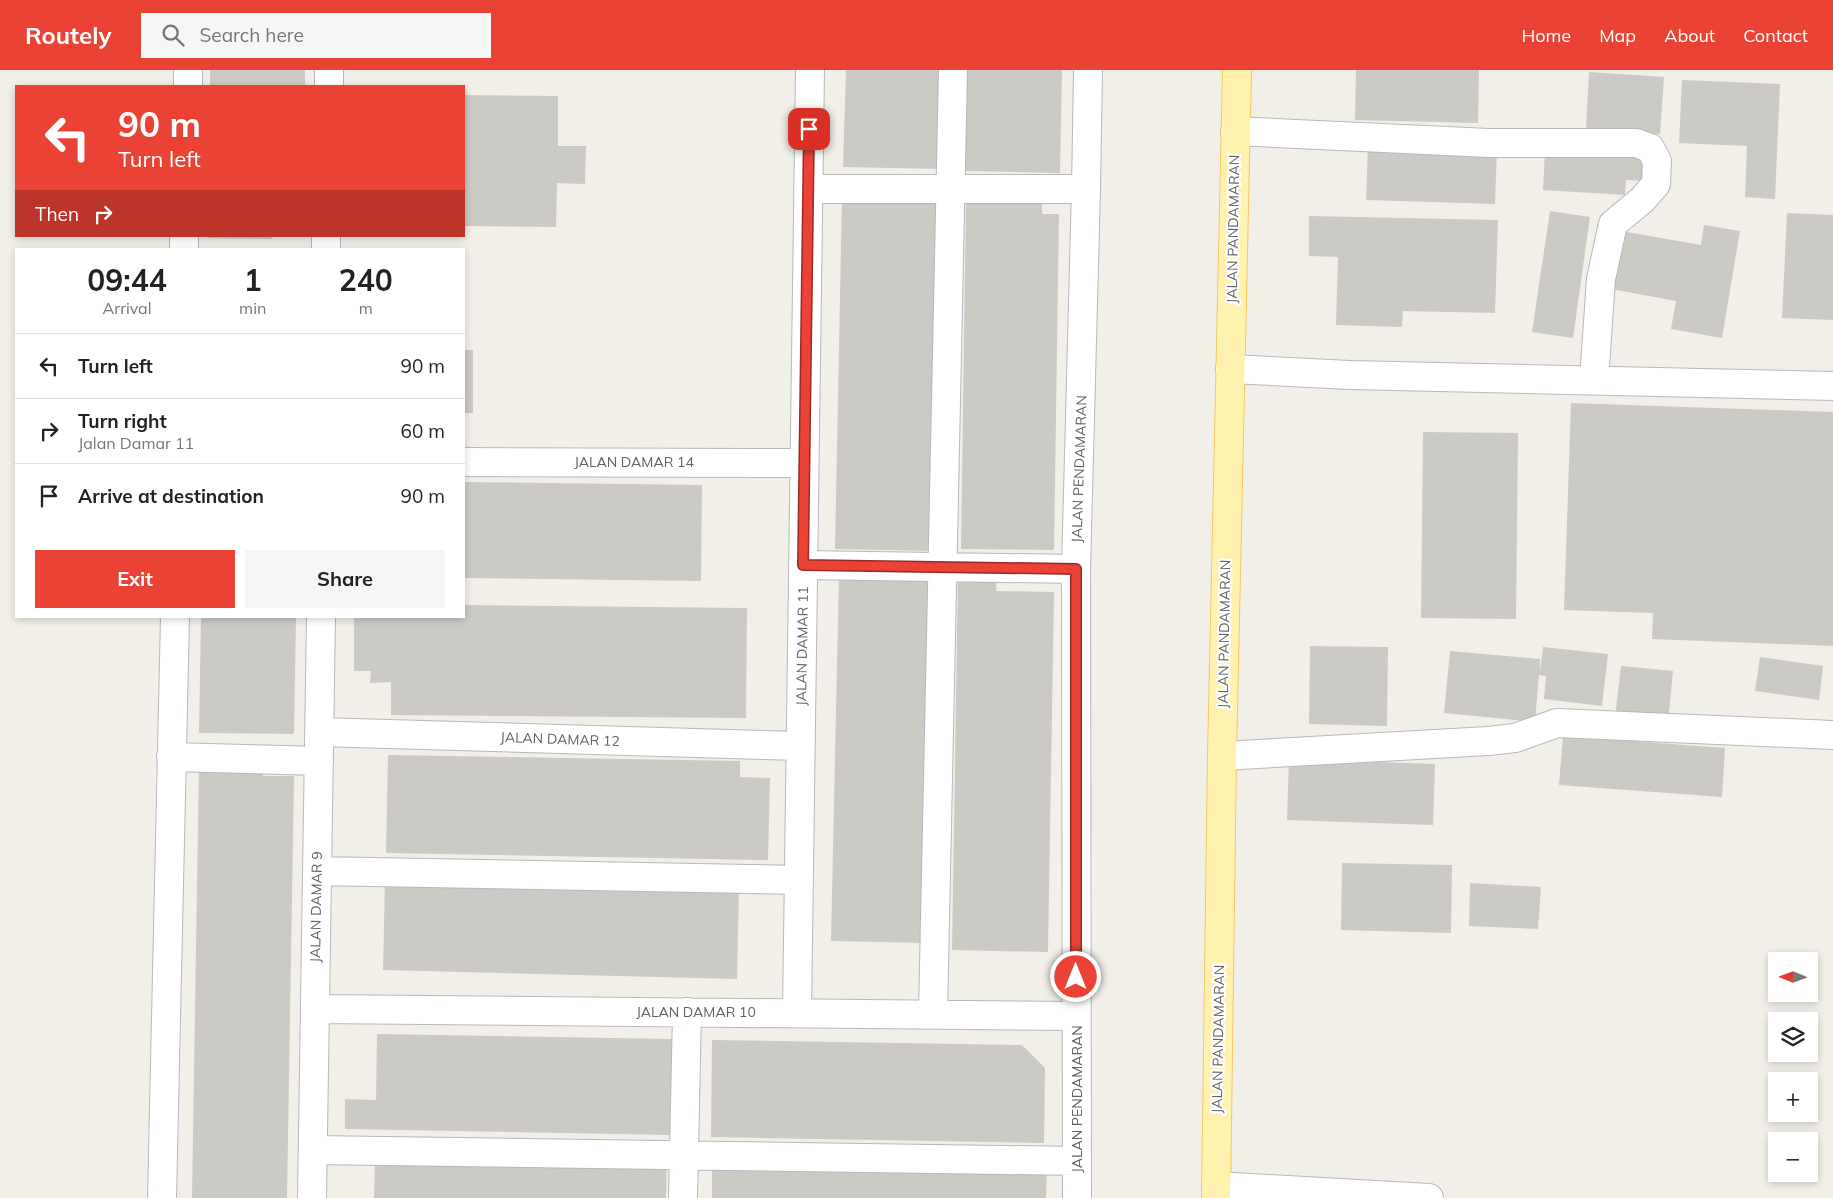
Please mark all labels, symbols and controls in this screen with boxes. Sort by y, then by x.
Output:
search box [141,13,491,58]
text: Routely [25,20,111,50]
icon: search [159,21,187,49]
text: Search here [199,23,304,47]
text: Home [1521,24,1571,47]
text: Map [1599,24,1636,47]
text: About [1664,24,1715,47]
text: Contact [1743,24,1808,47]
text: 90 m [118,102,201,146]
icon: left [35,105,100,170]
pin [788,108,830,150]
icon: arrive [795,115,823,143]
text: Turn left [118,145,201,173]
street label: JALAN PANDAMARAN [1223,155,1243,303]
icon: right [89,200,117,228]
text: Then [35,202,79,226]
text: 09:44 [87,261,167,299]
text: 1 [244,261,262,299]
text: 240 [339,261,393,299]
text: Arrival [103,298,152,318]
text: min [239,298,266,318]
text: m [359,298,373,318]
icon: left [35,352,63,380]
text: Turn left [78,354,153,378]
text: 90 m [401,354,445,378]
street label: JALAN PENDAMARAN [1067,395,1091,543]
text: Turn right [78,409,167,433]
icon: right [35,417,63,445]
text: 60 m [401,419,445,443]
text: Jalan Damar 11 [78,433,194,453]
street label: JALAN DAMAR 14 [574,453,694,471]
icon: arrive [35,482,63,510]
text: Arrive at destination [78,484,264,508]
text: 90 m [401,484,445,508]
button: Exit [35,550,235,608]
button: Share [245,550,445,608]
street label: JALAN PANDAMARAN [1214,560,1234,708]
street label: JALAN DAMAR 11 [792,586,812,706]
street label: JALAN DAMAR 12 [500,728,620,750]
street label: JALAN DAMAR 9 [306,851,326,963]
position arrow [1049,950,1101,1002]
north arrow [1768,952,1818,1002]
map controls [1768,952,1818,1182]
street label: JALAN PANDAMARAN [1208,965,1228,1113]
street label: JALAN DAMAR 10 [636,1003,756,1021]
button: layers [1768,1012,1818,1062]
street label: JALAN PENDAMARAN [1068,1025,1086,1173]
button: + [1768,1072,1818,1122]
button: − [1768,1132,1818,1182]

